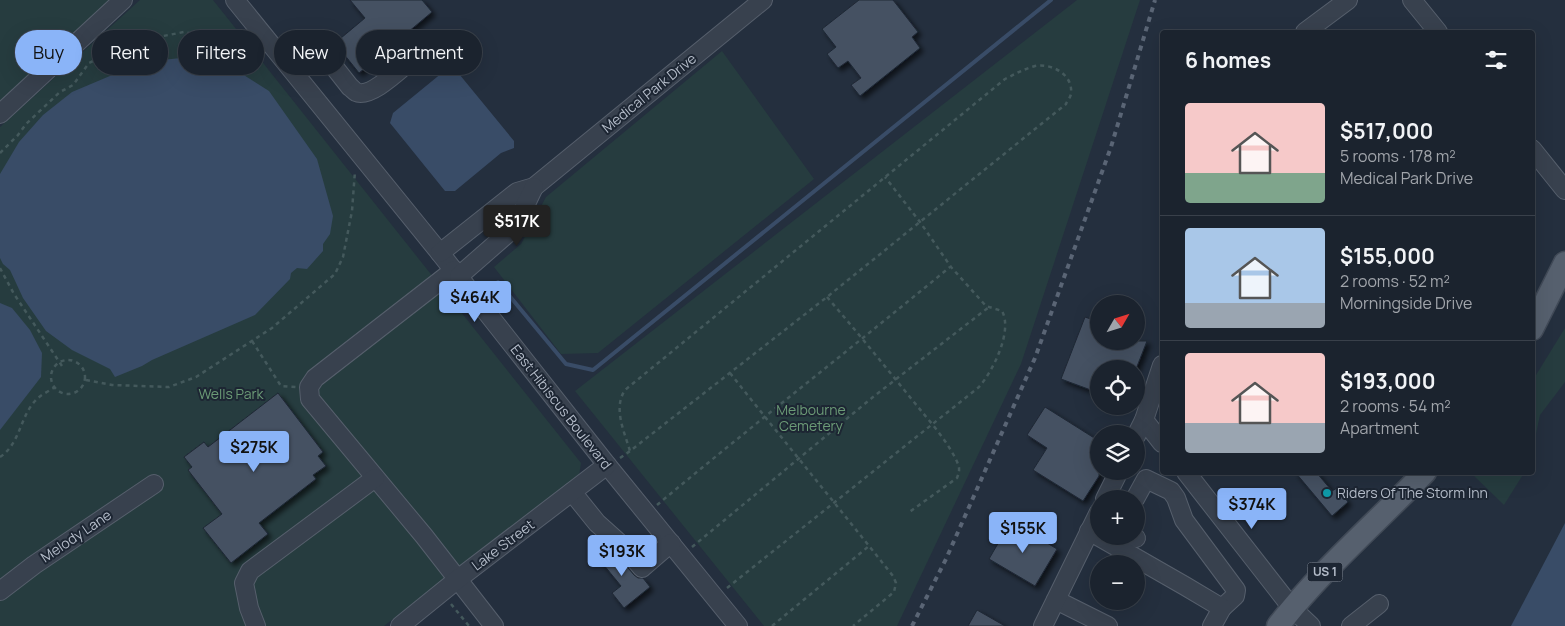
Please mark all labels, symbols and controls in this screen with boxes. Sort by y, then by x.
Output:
chip: Buy [15,30,82,75]
chip: Rent [92,30,168,75]
chip: Filters [178,30,264,75]
chip: New [274,30,346,75]
chip: Apartment [356,30,482,75]
text: 6 homes [1185,46,1271,74]
icon: filters [1482,46,1510,74]
street label: Medical Park Drive [597,49,700,137]
text: $517,000 [1340,117,1433,145]
icon: home [1225,123,1285,183]
text: 5 rooms · 178 m² [1340,145,1456,167]
text: Medical Park Drive [1340,167,1473,189]
pin: $517K [482,204,552,247]
text: $517K [494,210,540,232]
text: $155,000 [1340,242,1435,270]
icon: home [1225,248,1285,308]
text: 2 rooms · 52 m² [1340,270,1450,292]
pin: $464K [440,280,510,323]
text: $464K [450,286,500,308]
text: Morningside Drive [1340,292,1472,314]
north arrow [1090,295,1145,350]
map controls [1090,295,1145,610]
street label: East Hibiscus Boulevard [507,340,616,473]
button: locate [1090,360,1145,415]
text: $193,000 [1340,367,1435,395]
icon: home [1225,373,1285,433]
park label: Wells Park [198,384,265,403]
text: 2 rooms · 54 m² [1340,395,1451,417]
park label: Melbourne Cemetery [776,400,846,435]
text: Apartment [1340,417,1419,439]
button: layers [1090,425,1145,480]
pin: $275K [219,430,289,473]
text: $275K [230,436,278,458]
place label: Riders Of The Storm Inn [1337,483,1488,502]
marker: Riders Of The Storm Inn [1321,487,1333,499]
pin: $374K [1217,488,1287,530]
button: + [1090,490,1145,545]
text: $374K [1228,493,1276,515]
street label: Melody Lane [37,505,115,566]
pin: $155K [988,512,1058,554]
street label: Lake Street [467,515,538,574]
text: $155K [1000,517,1046,539]
pin: $193K [587,534,657,577]
text: $193K [599,540,645,562]
button: − [1090,555,1145,610]
road number: US 1 [1308,562,1342,582]

